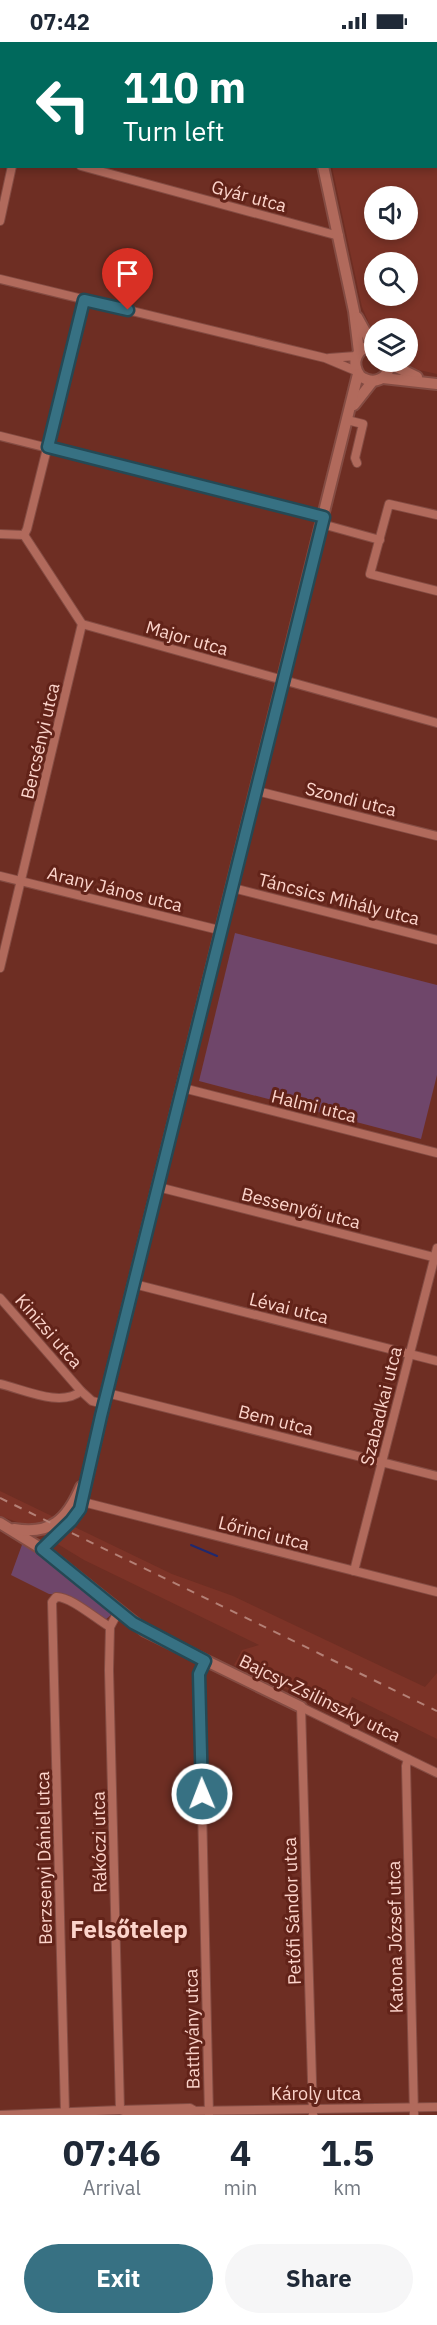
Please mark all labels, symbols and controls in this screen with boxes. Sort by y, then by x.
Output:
text: 07:42 [30,7,90,36]
text: 110 m [123,60,246,115]
icon: left [24,66,102,144]
text: Turn left [123,113,224,148]
street label: Gyár utca [209,175,289,217]
map controls [364,186,418,372]
button: sound [364,186,418,240]
pin [102,248,153,310]
button: search [364,252,418,306]
icon: arrive [111,257,144,290]
button: layers [364,318,418,372]
street label: Major utca [143,615,231,661]
street label: Bercsényi utca [15,680,65,801]
street label: Szondi utca [303,777,399,822]
street label: Arany János utca [45,861,185,917]
street label: Táncsics Mihály utca [256,868,422,930]
street label: Halmi utca [269,1084,359,1128]
street label: Bessenyői utca [239,1182,363,1234]
street label: Lévai utca [247,1287,331,1329]
street label: Kinizsi utca [10,1289,88,1373]
street label: Szabadkai utca [355,1344,407,1468]
street label: Bem utca [236,1400,316,1441]
street label: Lőrinci utca [216,1511,312,1556]
street label: Bajcsy-Zsilinszky utca [236,1649,405,1747]
position arrow [170,1762,234,1826]
street label: Berzsenyi Dániel utca [31,1771,57,1945]
street label: Rákóczi utca [87,1791,111,1893]
street label: Petőfi Sándor utca [278,1836,306,1985]
street label: Katona József utca [382,1860,408,2013]
district label: Felsőtelep [70,1913,188,1945]
street label: Batthyány utca [179,1968,205,2090]
street label: Károly utca [271,2082,362,2105]
text: 07:46 [63,2129,161,2176]
text: 4 [230,2129,251,2176]
text: 1.5 [320,2129,374,2176]
text: Arrival [83,2174,141,2201]
text: min [224,2174,257,2201]
text: km [333,2174,361,2201]
button: Exit [24,2244,213,2313]
button: Share [225,2244,413,2313]

